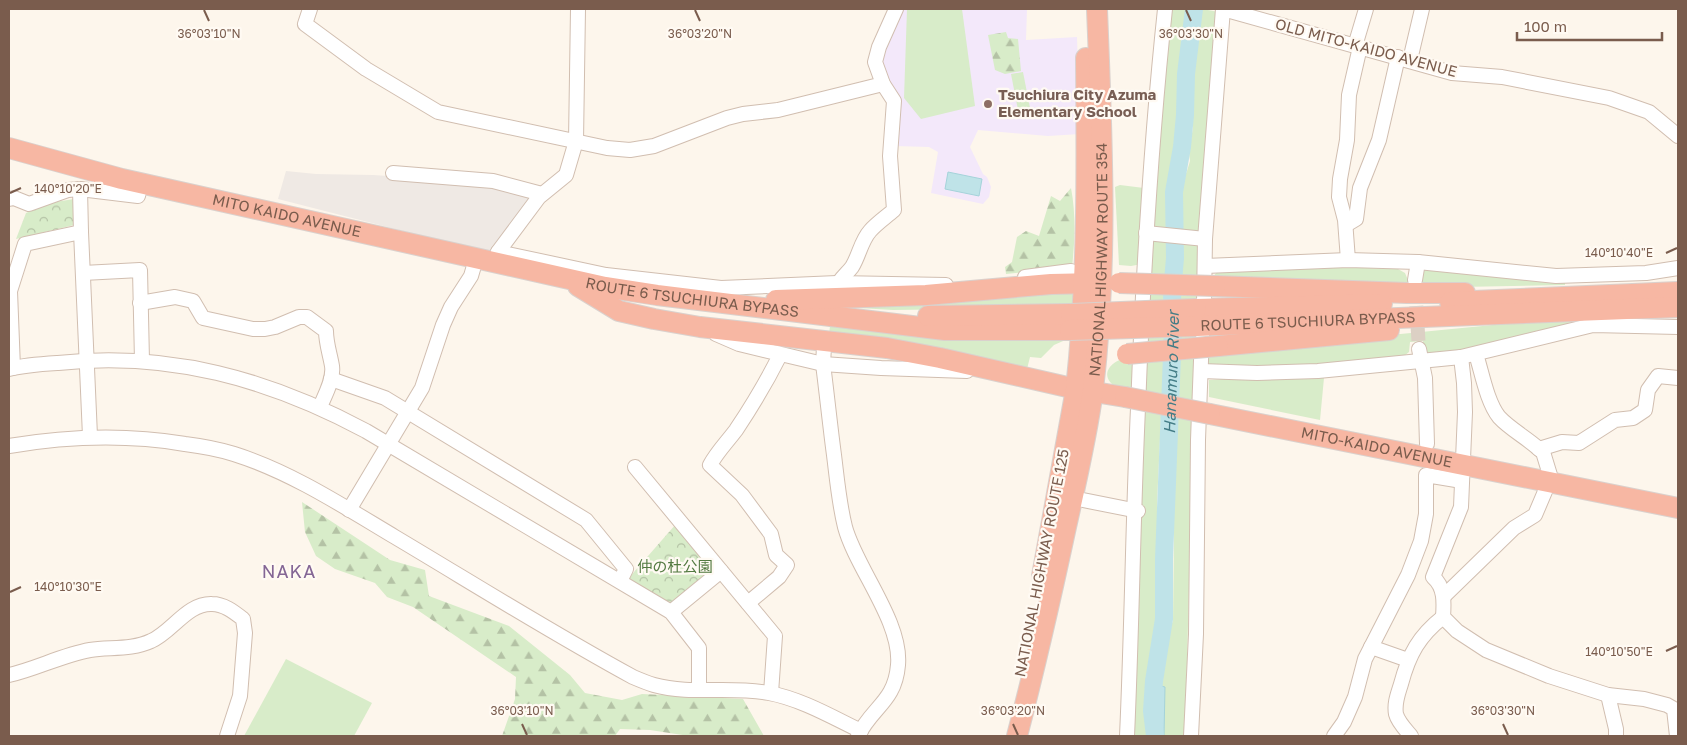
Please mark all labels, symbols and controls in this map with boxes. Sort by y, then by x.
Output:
scale bar [1517,10,1662,42]
street label: OLD MITO-KAIDO AVENUE [1273,14,1459,80]
text: 100 m [1524,17,1567,35]
text: 36°03'10"N [177,26,241,41]
text: 36°03'20"N [668,26,732,41]
text: 36°03'30"N [1159,26,1223,41]
place label: Tsuchiura City Azuma Elementary School [998,85,1157,120]
marker: Tsuchiura City Azuma Elementary School [982,98,994,110]
street label: NATIONAL HIGHWAY ROUTE 354 [1085,143,1111,377]
text: 140°10'20"E [34,181,102,196]
street label: MITO KAIDO AVENUE [211,190,363,240]
text: 140°10'40"E [1585,245,1653,260]
street label: ROUTE 6 TSUCHIURA BYPASS [584,273,800,320]
street label: ROUTE 6 TSUCHIURA BYPASS [1200,307,1416,334]
water label: Hanamuro River [1159,308,1183,434]
street label: MITO-KAIDO AVENUE [1300,423,1454,470]
street label: NATIONAL HIGHWAY ROUTE 125 [1010,447,1072,678]
park label: 仲の杜公園 [637,557,713,575]
district label: NAKA [262,560,316,582]
text: 140°10'30"E [34,579,102,594]
text: 140°10'50"E [1585,644,1653,659]
text: 36°03'10"N [490,703,554,718]
text: 36°03'20"N [981,703,1045,718]
text: 36°03'30"N [1471,703,1535,718]

